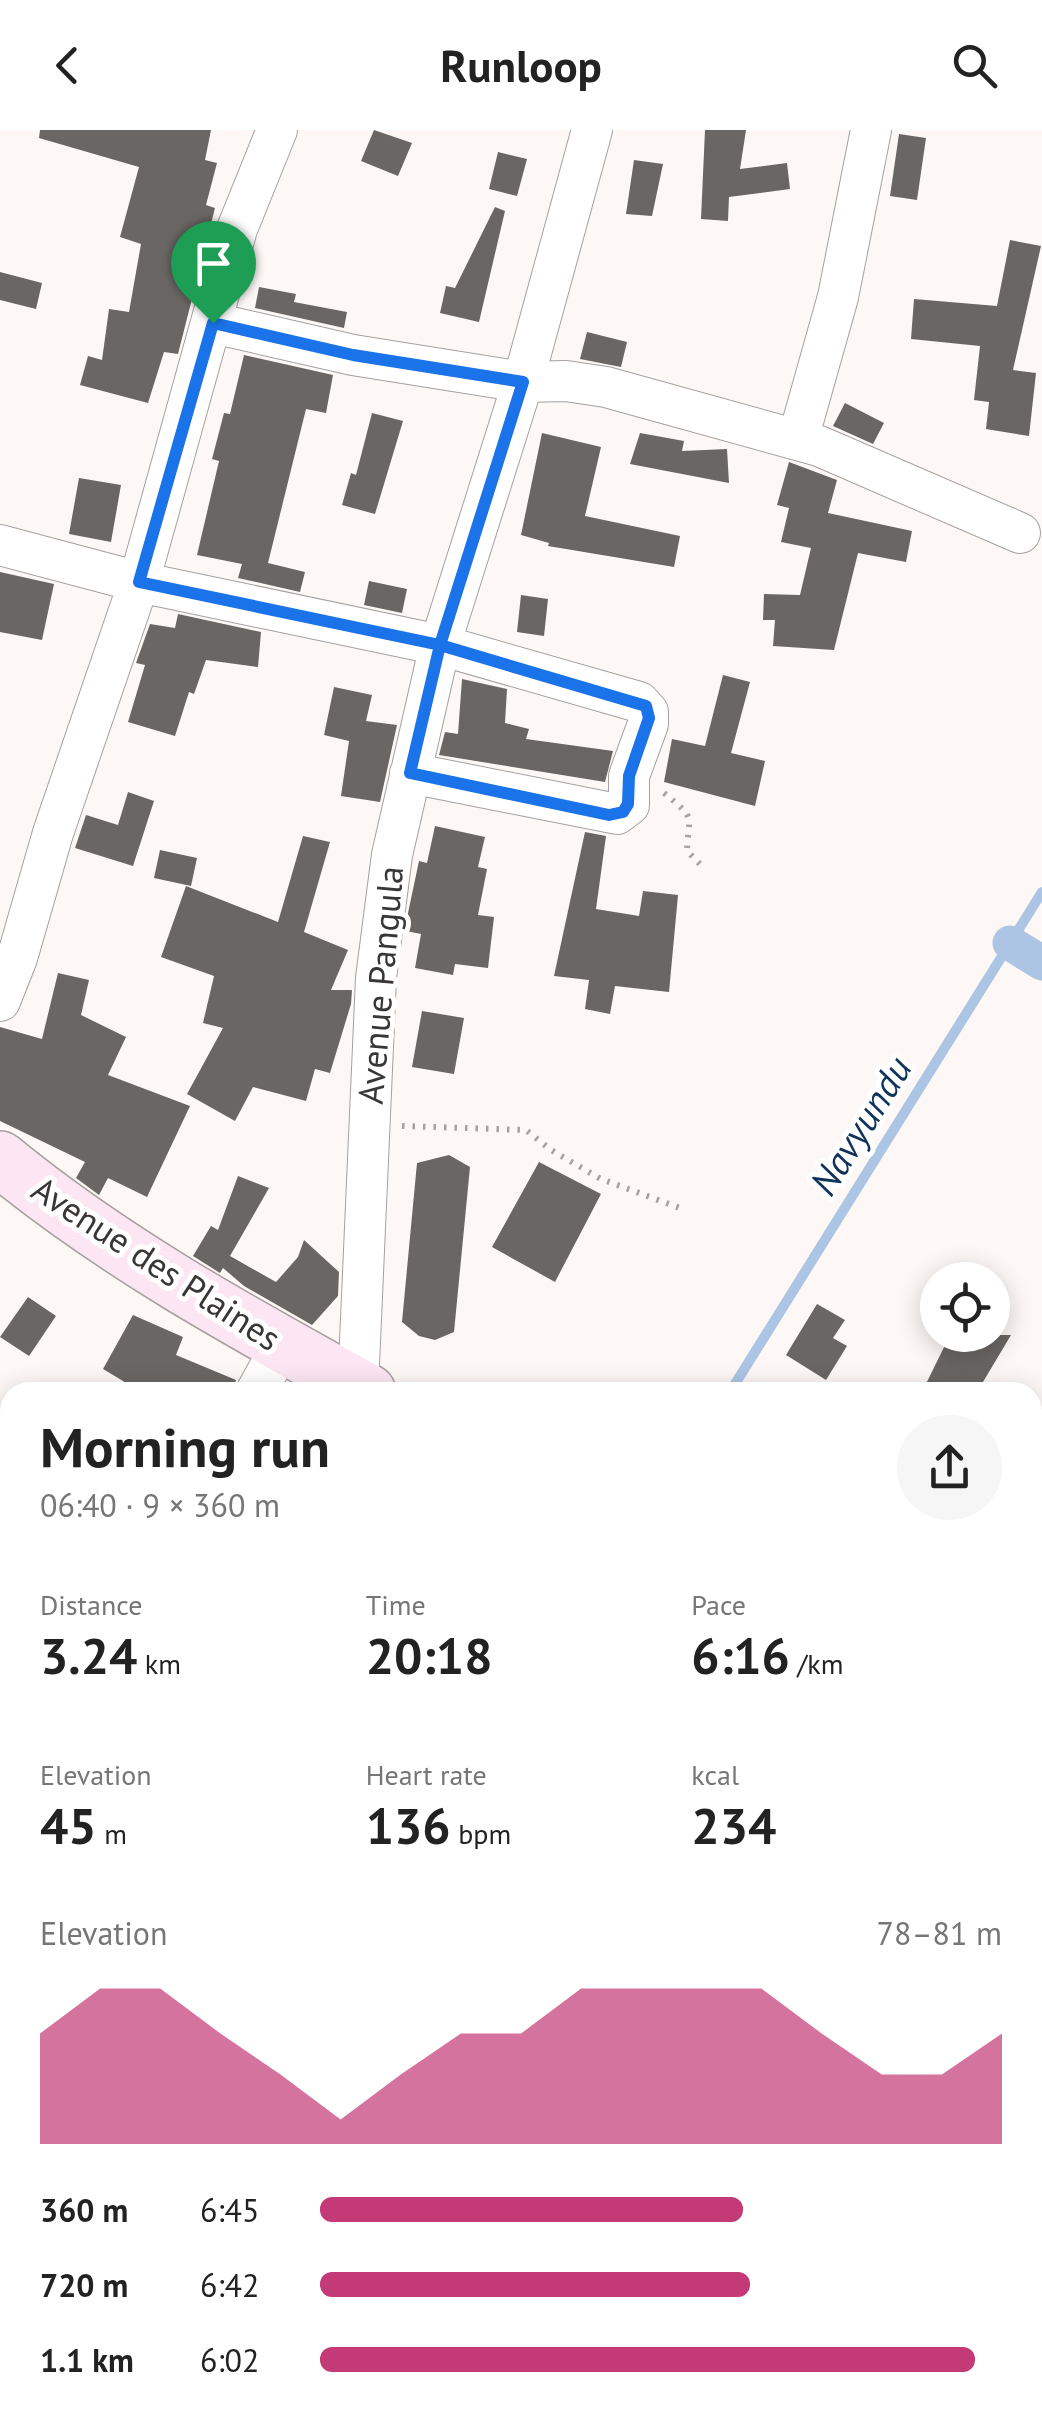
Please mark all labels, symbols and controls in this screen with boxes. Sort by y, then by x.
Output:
text: Runloop [440,36,602,94]
icon: back [40,38,95,93]
icon: search [947,38,1002,93]
pin [171,221,256,324]
icon: arrive [186,236,241,291]
street label: Avenue Pangula [347,864,413,1106]
water label: Navyundu [798,1047,921,1204]
street label: Avenue des Plaines [23,1166,290,1361]
map controls [920,1262,1010,1352]
button: locate [920,1262,1010,1352]
text: Morning run [40,1411,330,1482]
button: share [897,1415,1002,1520]
text: 06:40 · 9 × 360 m [40,1484,280,1526]
text: Distance [40,1586,143,1623]
text: Time [366,1586,426,1623]
text: Pace [691,1586,746,1623]
text: 3.24 [40,1623,137,1688]
text: 20:18 [366,1623,493,1688]
text: 6:16 [691,1623,790,1688]
text: km [137,1645,181,1682]
text: /km [790,1645,843,1682]
text: Elevation [40,1756,152,1793]
text: Heart rate [366,1756,487,1793]
text: kcal [691,1756,739,1793]
text: 45 [40,1793,97,1858]
text: 136 [366,1793,451,1858]
text: 234 [691,1793,776,1858]
text: m [97,1815,127,1852]
text: bpm [451,1815,511,1852]
text: Elevation [40,1912,167,1954]
text: 78–81 m [877,1912,1002,1954]
text: 360 m [40,2189,128,2231]
text: 6:45 [200,2189,259,2231]
text: 720 m [40,2264,128,2306]
text: 6:42 [200,2264,259,2306]
text: 1.1 km [40,2339,134,2381]
text: 6:02 [200,2339,259,2381]

